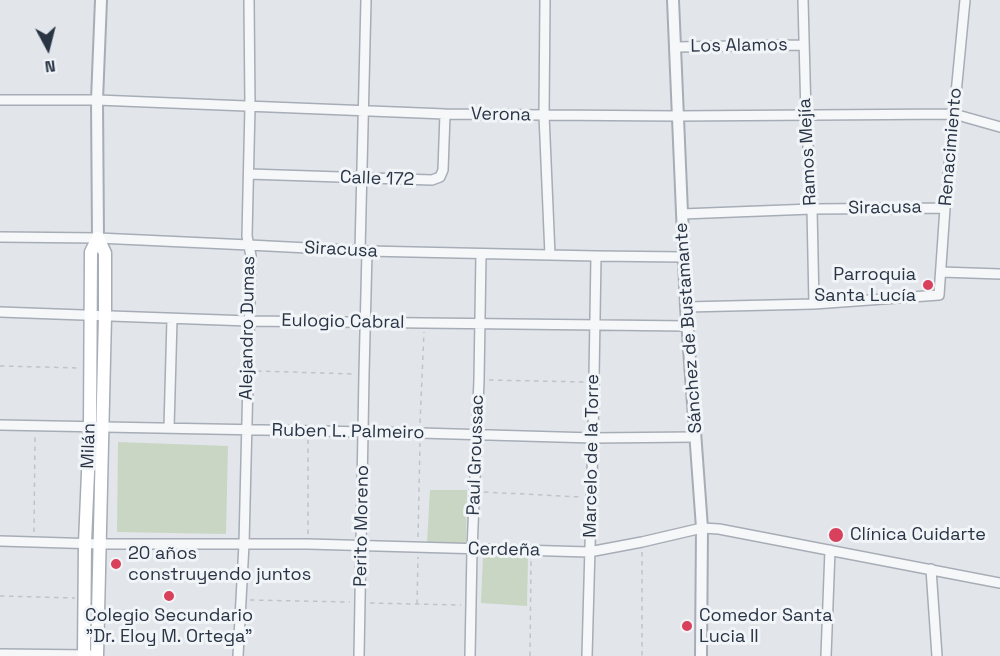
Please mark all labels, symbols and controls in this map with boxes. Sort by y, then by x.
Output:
north arrow [18,18,78,78]
street label: Los Alamos [690,34,788,58]
text: N [44,55,57,77]
street label: Renacimiento [935,87,967,207]
street label: Ramos Mejía [794,98,822,206]
street label: Verona [471,104,531,126]
street label: Calle 172 [339,167,415,191]
street label: Siracusa [848,197,922,219]
street label: Sánchez de Bustamante [671,222,707,434]
street label: Siracusa [304,237,378,263]
street label: Alejandro Dumas [236,256,260,400]
place label: Parroquia Santa Lucía [814,264,916,306]
marker: Parroquia Santa Lucía [921,278,935,292]
street label: Eulogio Cabral [281,310,405,334]
street label: Marcelo de la Torre [580,374,604,538]
street label: Paul Groussac [463,394,489,516]
street label: Ruben L. Palmeiro [271,420,425,444]
street label: Milán [77,423,101,469]
street label: Perito Moreno [350,465,374,587]
place label: Clínica Cuidarte [850,524,986,546]
marker: Clínica Cuidarte [827,526,845,544]
street label: Cerdeña [468,539,540,561]
place label: 20 años construyendo juntos [128,543,311,586]
marker: 20 años construyendo juntos [109,557,123,571]
marker: Colegio Secundario "Dr. Eloy M. Ortega" [162,589,176,603]
place label: Colegio Secundario "Dr. Eloy M. Ortega" [85,605,253,648]
place label: Comedor Santa Lucia II [699,605,833,648]
marker: Comedor Santa Lucia II [680,619,694,633]

